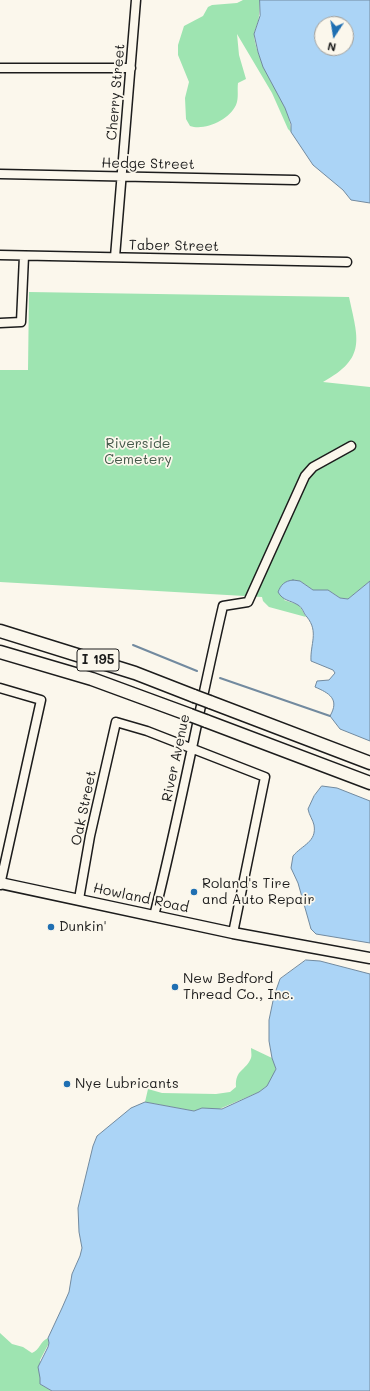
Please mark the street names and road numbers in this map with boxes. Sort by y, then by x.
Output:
street label: Cherry Street [103,43,129,141]
street label: Hedge Street [101,155,195,173]
street label: Taber Street [129,237,219,255]
road number: I 195 [77,649,119,671]
street label: River Avenue [159,713,193,803]
street label: Oak Street [68,769,100,847]
street label: Howland Road [92,880,190,916]

